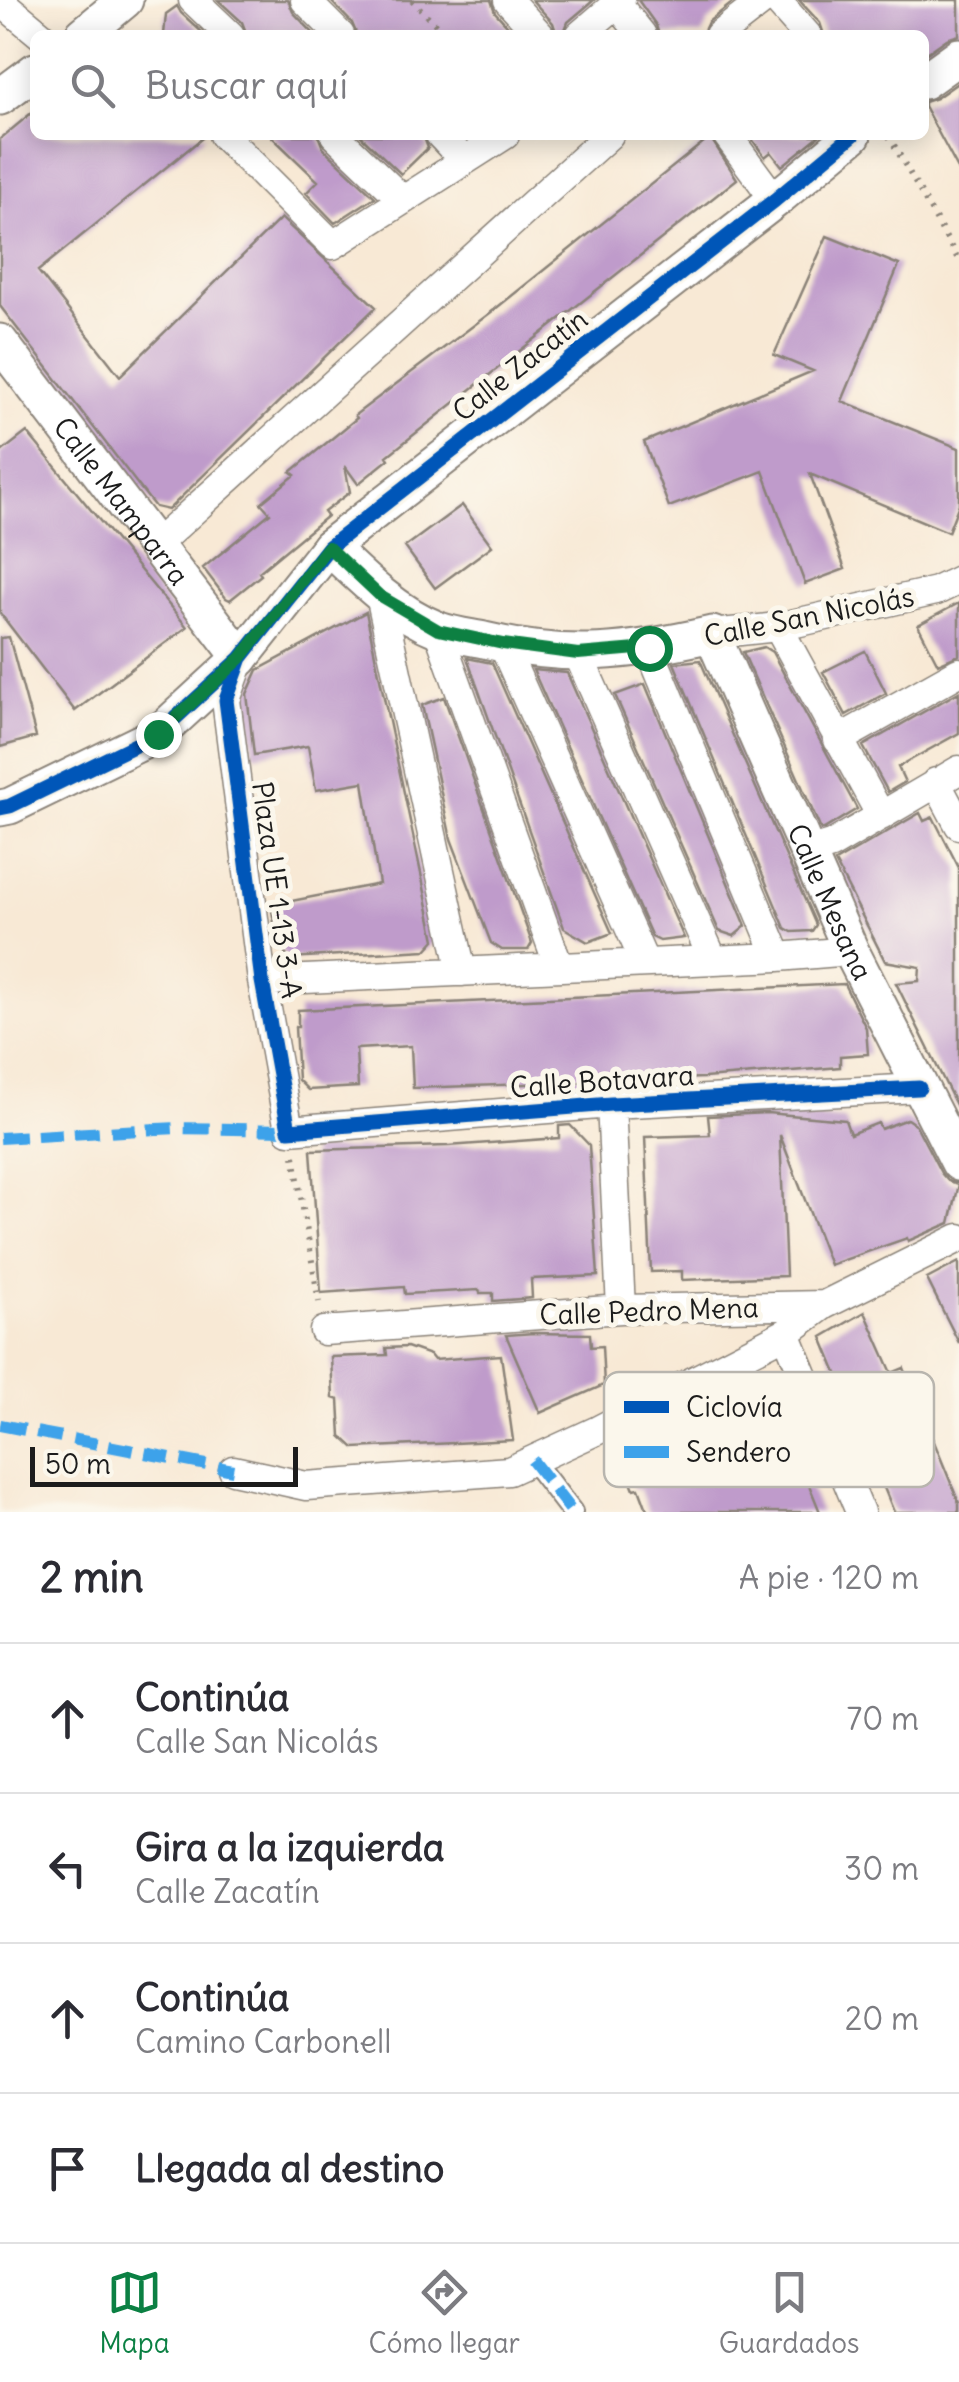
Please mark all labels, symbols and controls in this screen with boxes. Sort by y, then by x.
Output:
search box [30,30,929,140]
icon: search [65,58,120,113]
text: Buscar aquí [145,62,348,109]
street label: Calle Zacatín [445,301,595,429]
street label: Calle Mamparra [46,410,197,592]
street label: Calle San Nicolás [701,578,917,654]
route start [627,626,673,672]
route end [136,712,182,758]
street label: Plaza UE 1-13 3-A [244,779,310,1001]
street label: Calle Mesana [779,818,881,986]
street label: Calle Botavara [509,1057,695,1105]
street label: Calle Pedro Mena [539,1289,759,1333]
legend [604,1372,934,1487]
text: Ciclovía [686,1389,783,1425]
text: Sendero [686,1434,791,1470]
scale bar [30,1442,298,1486]
text: 50 m [45,1446,111,1482]
text: 2 min [40,1551,144,1603]
text: A pie · 120 m [739,1557,919,1598]
text: Continúa [135,1674,290,1721]
icon: ahead [40,1691,95,1746]
text: 70 m [847,1698,919,1739]
text: Calle San Nicolás [135,1721,379,1762]
text: Gira a la izquierda [135,1824,445,1871]
icon: left [40,1841,95,1896]
text: 30 m [844,1848,919,1889]
text: Calle Zacatín [135,1871,320,1912]
text: Continúa [135,1974,290,2021]
icon: ahead [40,1991,95,2046]
text: 20 m [845,1998,919,2039]
text: Camino Carbonell [135,2021,391,2062]
icon: arrive [40,2141,95,2196]
text: Llegada al destino [135,2145,444,2192]
tab: Mapa [99,2265,170,2361]
tab: Cómo llegar [369,2265,520,2361]
tab: Guardados [719,2265,860,2361]

